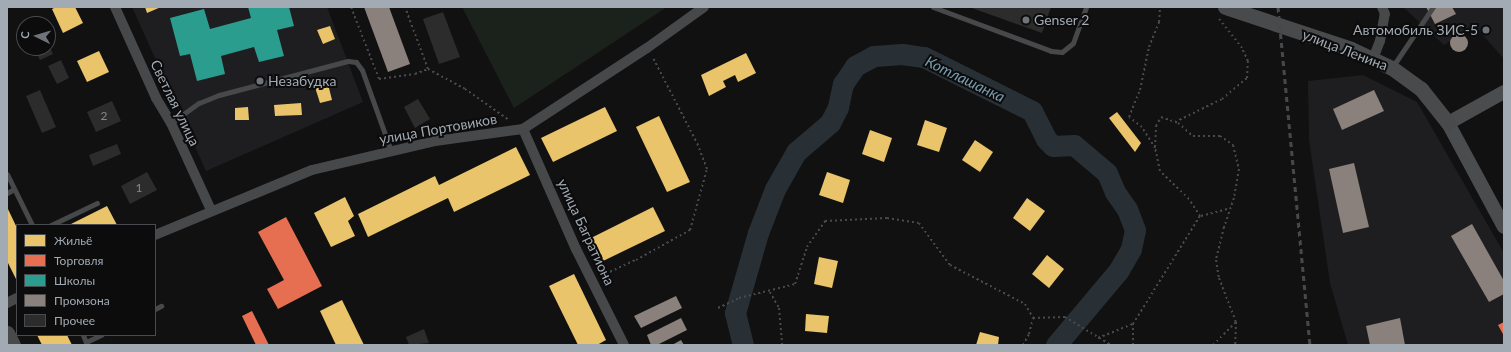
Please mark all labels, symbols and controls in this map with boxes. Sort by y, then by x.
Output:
place label: Genser 2 [1034,12,1090,28]
marker: Genser 2 [1021,15,1031,25]
north arrow [16,16,56,56]
place label: Автомобиль ЗИС-5 [1353,22,1478,38]
marker: Автомобиль ЗИС-5 [1481,25,1491,35]
street label: улица Ленина [1300,26,1390,74]
text: С [18,31,31,39]
water label: Котлашанка [922,52,1008,106]
street label: Светлая улица [147,57,203,149]
place label: Незабудка [268,73,336,89]
marker: Незабудка [255,76,265,86]
house number: 2 [101,109,107,123]
street label: улица Портовиков [378,110,498,148]
street label: улица Багратиона [554,176,618,288]
house number: 1 [136,181,142,195]
legend [16,224,156,336]
text: Жильё [54,233,92,248]
text: Торговля [54,253,104,268]
text: Школы [54,273,95,288]
text: Промзона [54,293,110,308]
text: Прочее [54,313,95,328]

